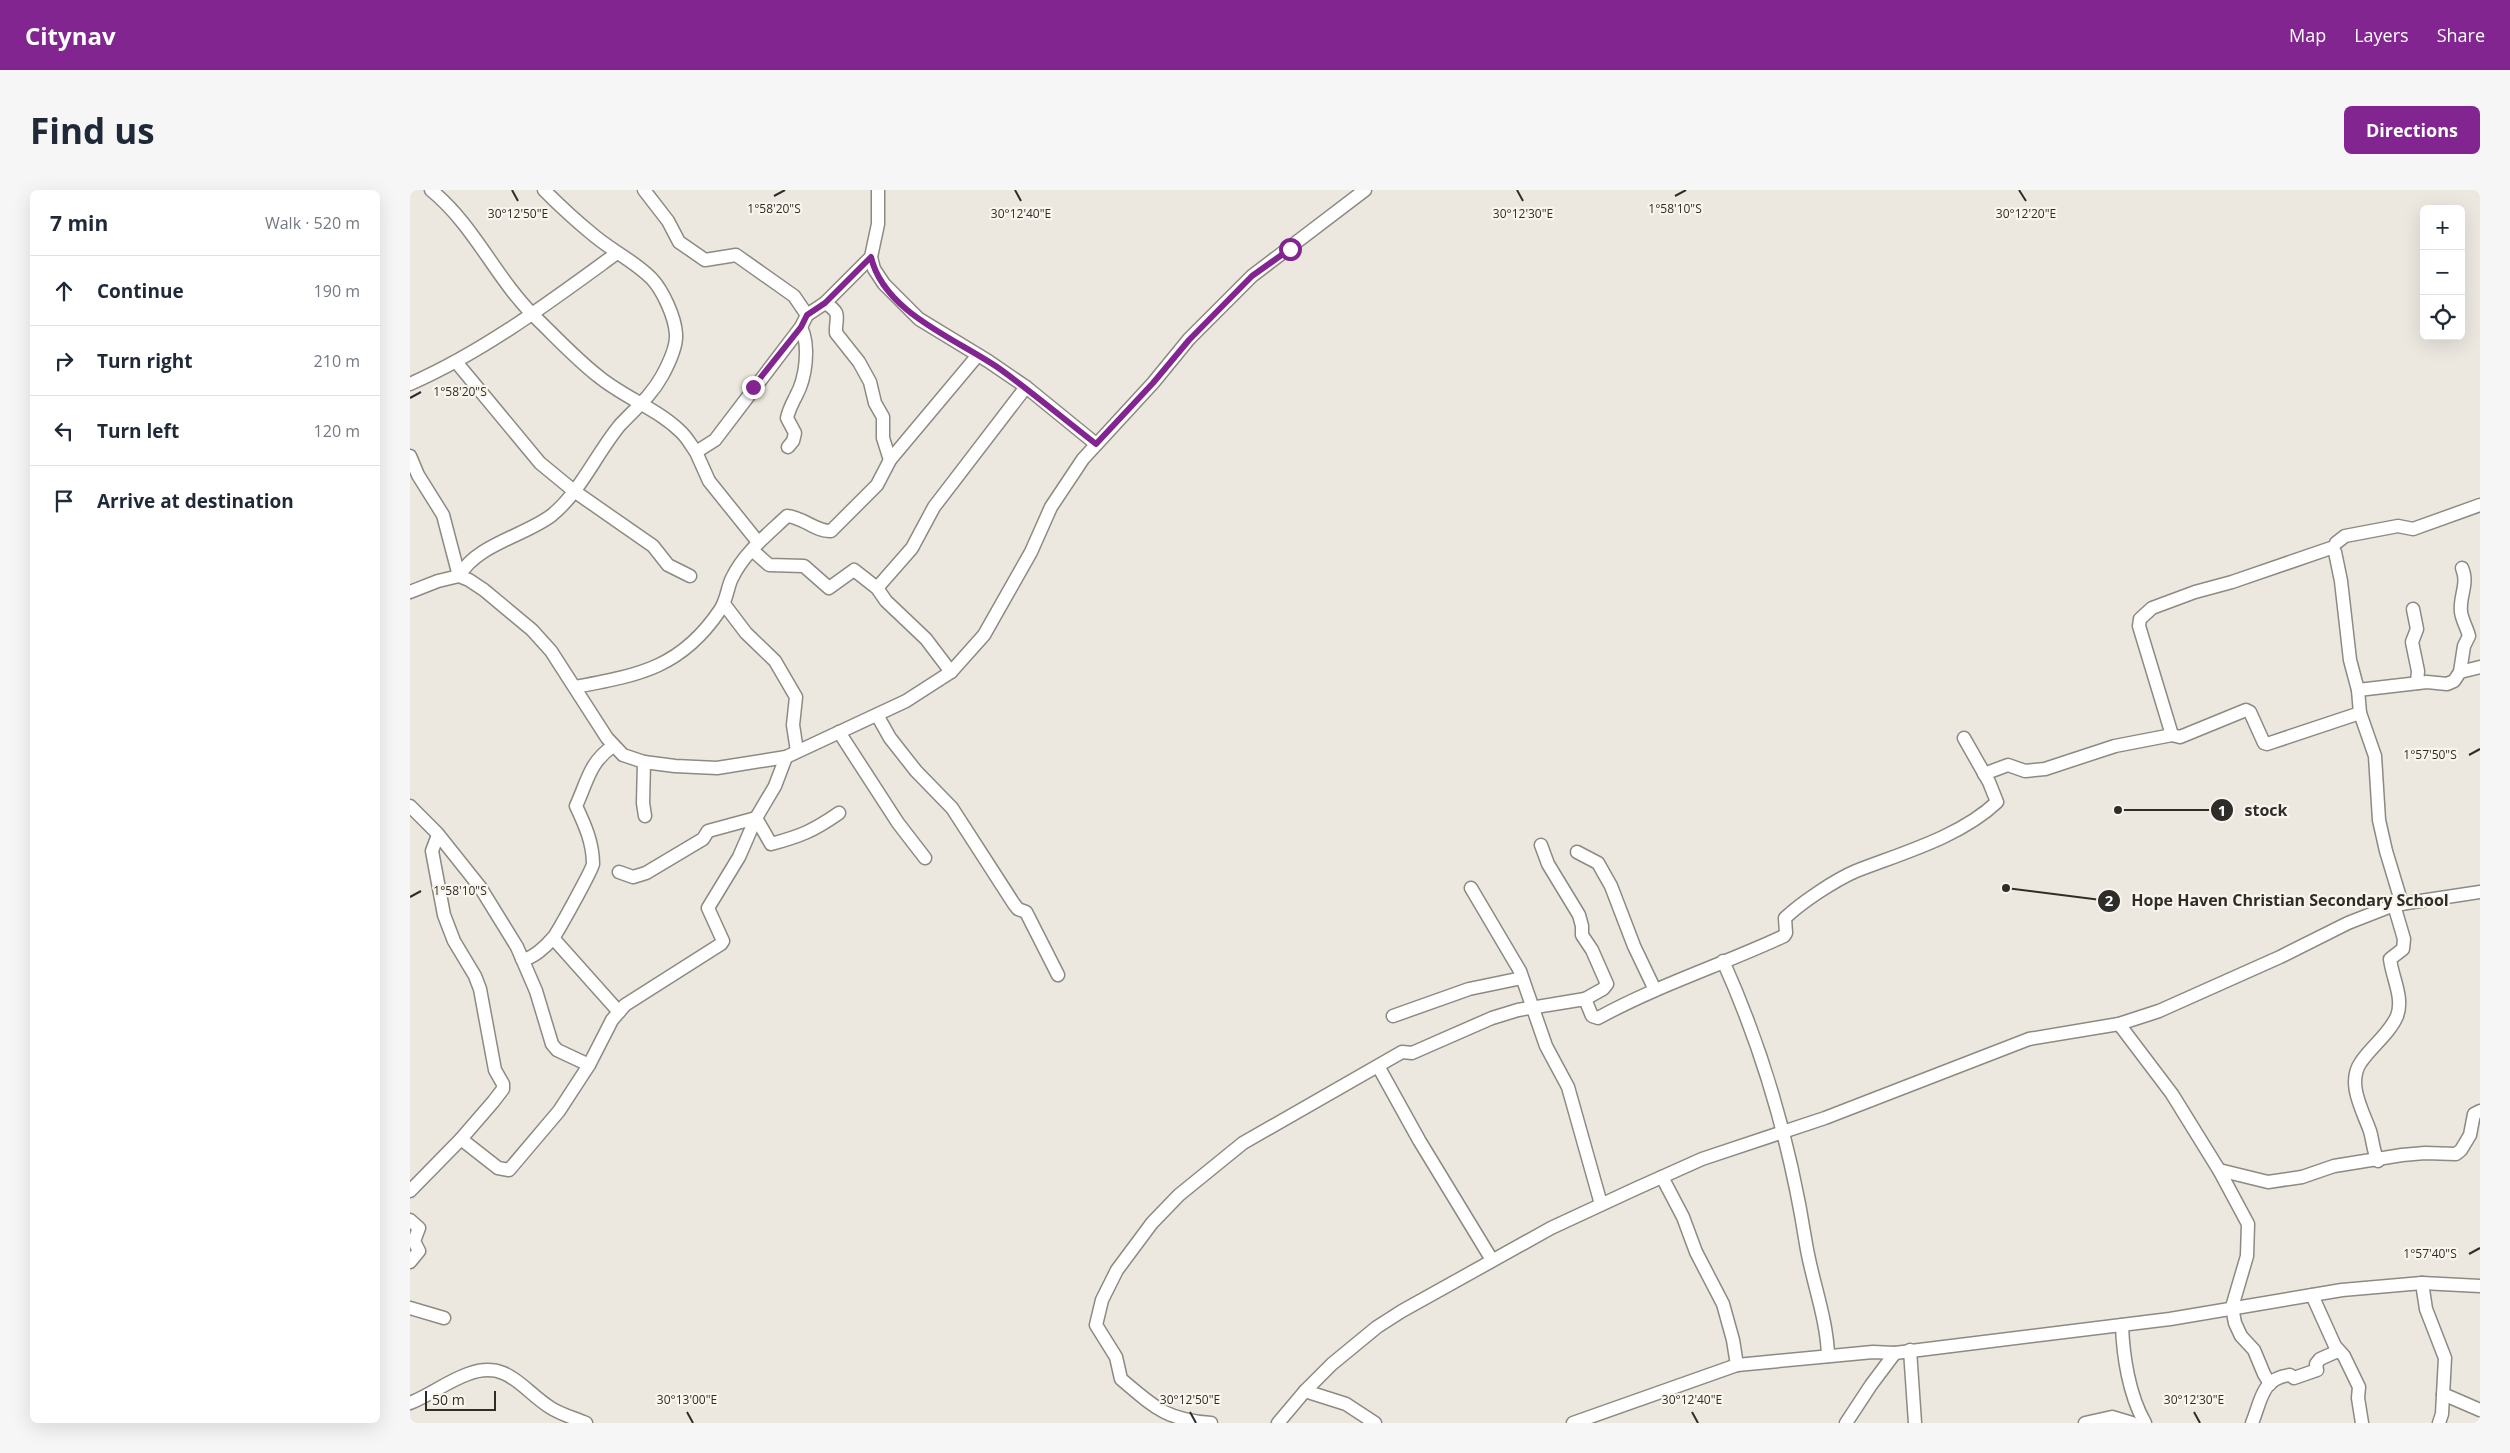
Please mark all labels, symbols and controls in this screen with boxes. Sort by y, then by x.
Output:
text: Citynav [25,19,116,52]
text: Map [2289,23,2326,47]
text: Layers [2354,23,2409,47]
text: Share [2437,23,2485,47]
button: Directions [2344,106,2480,154]
text: Find us [30,107,155,154]
text: 1°58'20"S [747,200,801,217]
text: 1°58'10"S [1648,200,1702,217]
text: 30°12'50"E [488,205,548,222]
text: 30°12'40"E [991,205,1051,222]
text: 30°12'30"E [1493,205,1553,222]
text: 30°12'20"E [1996,205,2056,222]
map controls [2420,205,2465,340]
button: + [2420,205,2465,250]
text: 7 min [50,209,108,237]
text: Walk · 520 m [265,212,360,234]
route start [1279,238,1302,261]
button: − [2420,250,2465,295]
icon: ahead [50,277,78,305]
text: Continue [97,278,184,304]
text: 190 m [314,280,360,302]
button: locate [2420,295,2465,340]
icon: right [50,347,78,375]
text: Turn right [97,348,192,374]
text: 210 m [314,350,360,372]
route end [742,376,765,399]
text: 1°58'20"S [433,383,487,400]
icon: left [50,417,78,445]
text: Turn left [97,418,179,444]
text: 120 m [314,420,360,442]
icon: arrive [50,487,78,515]
text: Arrive at destination [97,488,294,514]
text: 1°57'50"S [2403,746,2457,763]
callout: stock [2210,795,2298,826]
text: stock [2245,799,2288,821]
text: 1 [2218,800,2226,820]
text: 1°58'10"S [433,882,487,899]
callout: Hope Haven Christian Secondary School [2096,885,2459,916]
text: Hope Haven Christian Secondary School [2131,889,2449,911]
text: 2 [2105,890,2114,910]
text: 1°57'40"S [2403,1245,2457,1262]
scale bar [425,1388,496,1411]
text: 50 m [432,1390,465,1409]
text: 30°13'00"E [657,1391,717,1408]
text: 30°12'50"E [1160,1391,1220,1408]
text: 30°12'40"E [1662,1391,1722,1408]
text: 30°12'30"E [2164,1391,2224,1408]

